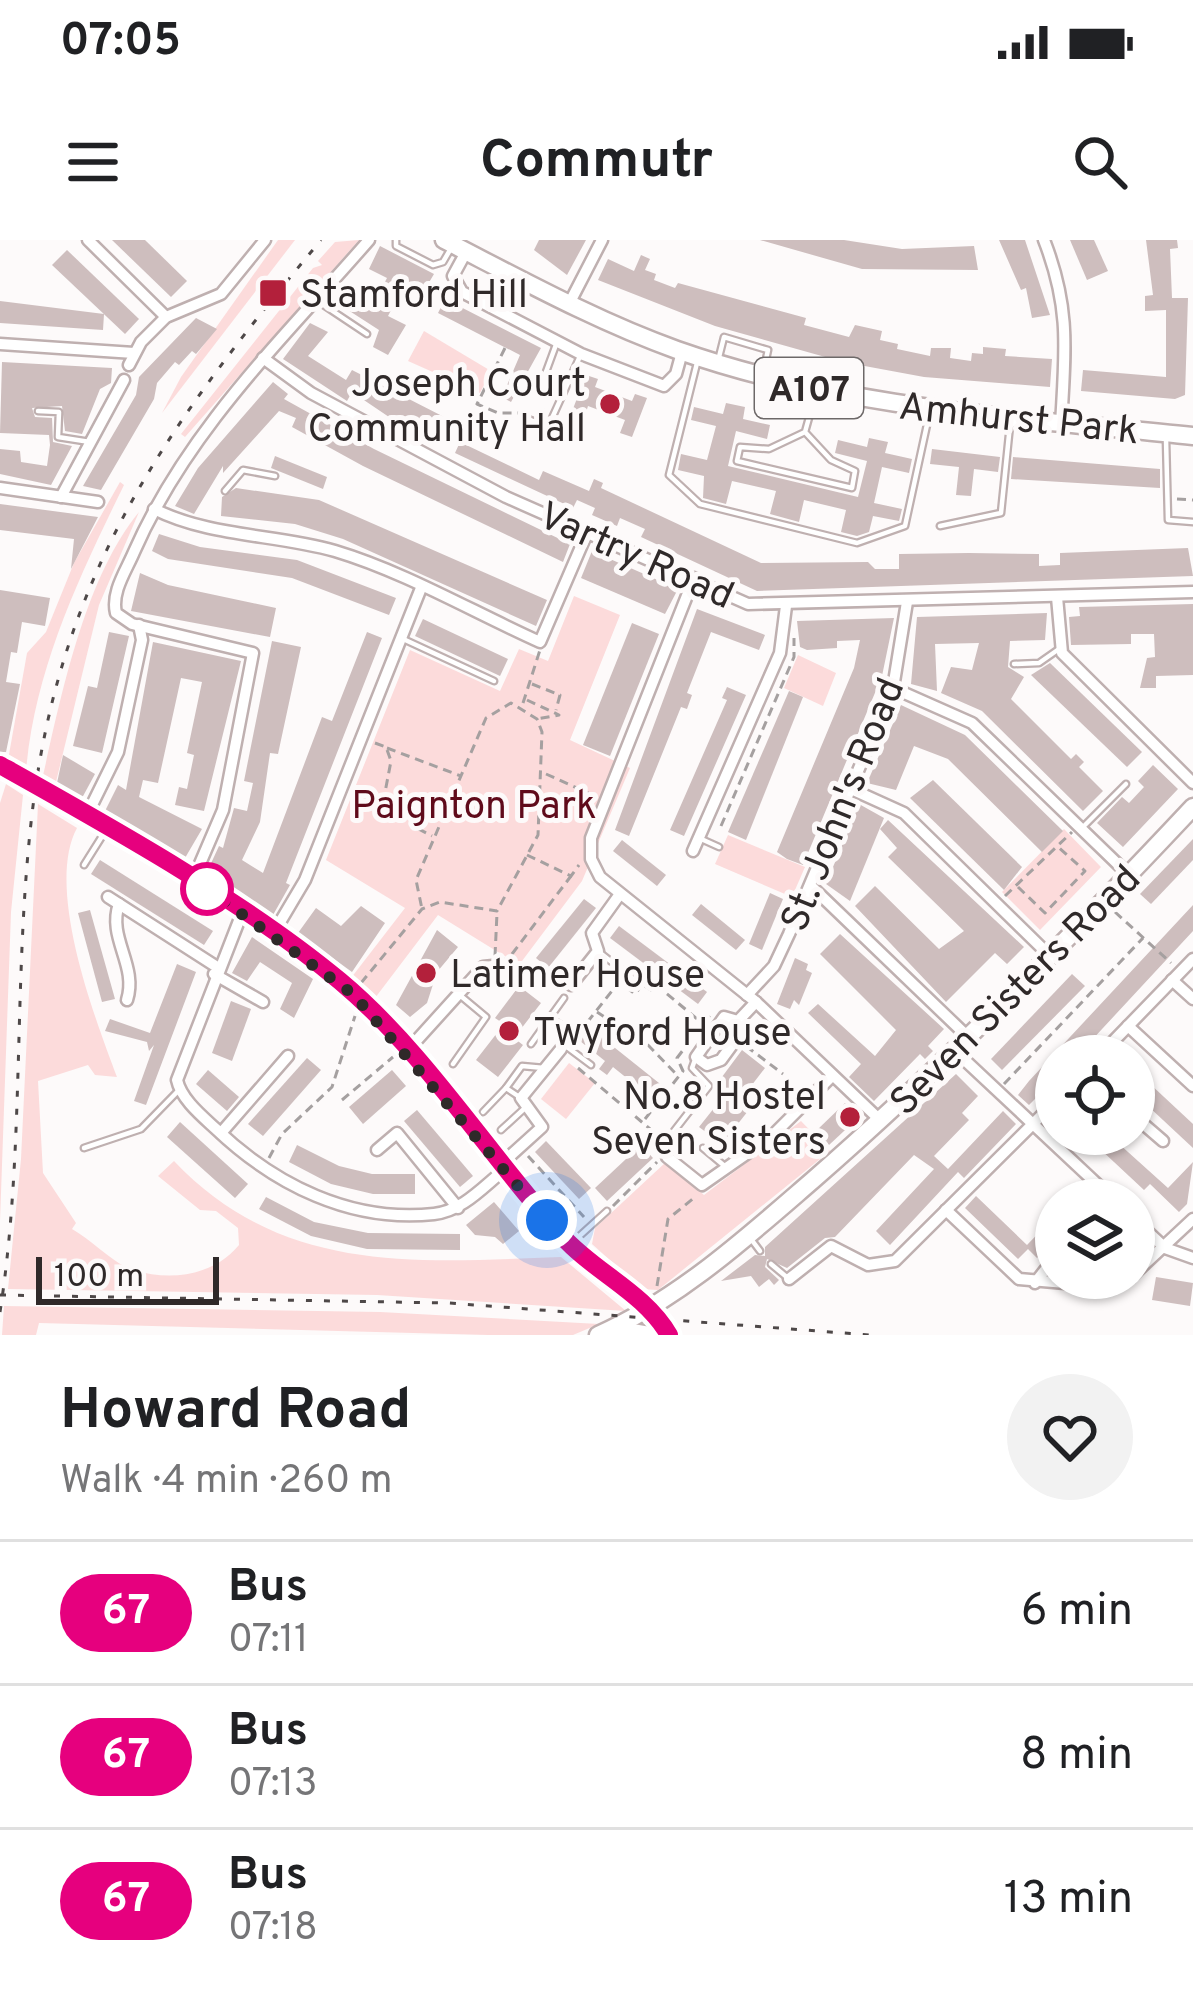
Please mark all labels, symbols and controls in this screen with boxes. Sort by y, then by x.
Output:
text: 07:05 [60,14,181,71]
text: Commutr [480,128,713,197]
icon: menu [60,129,126,195]
icon: search [1067,129,1133,195]
place label: Stamford Hill [300,273,528,322]
marker: Stamford Hill [257,277,289,309]
road number: A107 [755,358,863,418]
place label: Joseph Court Community Hall [307,362,586,456]
street label: Amhurst Park [896,385,1141,458]
marker: Joseph Court Community Hall [597,391,623,417]
street label: Vartry Road [530,493,740,623]
street label: St. John's Road [772,672,918,939]
park label: Paignton Park [351,784,597,833]
street label: Seven Sisters Road [882,857,1153,1128]
unlabelled marker [182,864,232,914]
place label: Latimer House [450,953,705,1002]
marker: Latimer House [413,960,439,986]
place label: Twyford House [533,1011,792,1060]
marker: Twyford House [496,1018,522,1044]
map controls [1035,1035,1155,1299]
button: locate [1035,1035,1155,1155]
place label: No.8 Hostel Seven Sisters [591,1075,826,1169]
marker: No.8 Hostel Seven Sisters [837,1104,863,1130]
button: layers [1035,1179,1155,1299]
your location [517,1190,577,1250]
scale bar [36,1251,219,1304]
text: 100 m [54,1257,144,1299]
button: heart [1007,1374,1133,1500]
text: Howard Road [60,1377,411,1449]
text: Walk · 4 min · 260 m [60,1458,393,1507]
text: Bus [228,1560,308,1617]
text: 6 min [1021,1584,1133,1641]
text: 67 [102,1586,150,1639]
text: 07:11 [228,1617,309,1666]
text: Bus [228,1704,308,1761]
text: 8 min [1020,1728,1133,1785]
text: 67 [102,1730,150,1783]
text: 07:13 [228,1761,317,1810]
text: Bus [228,1848,308,1905]
text: 13 min [1004,1872,1133,1929]
text: 67 [102,1874,150,1927]
text: 07:18 [228,1905,318,1954]

